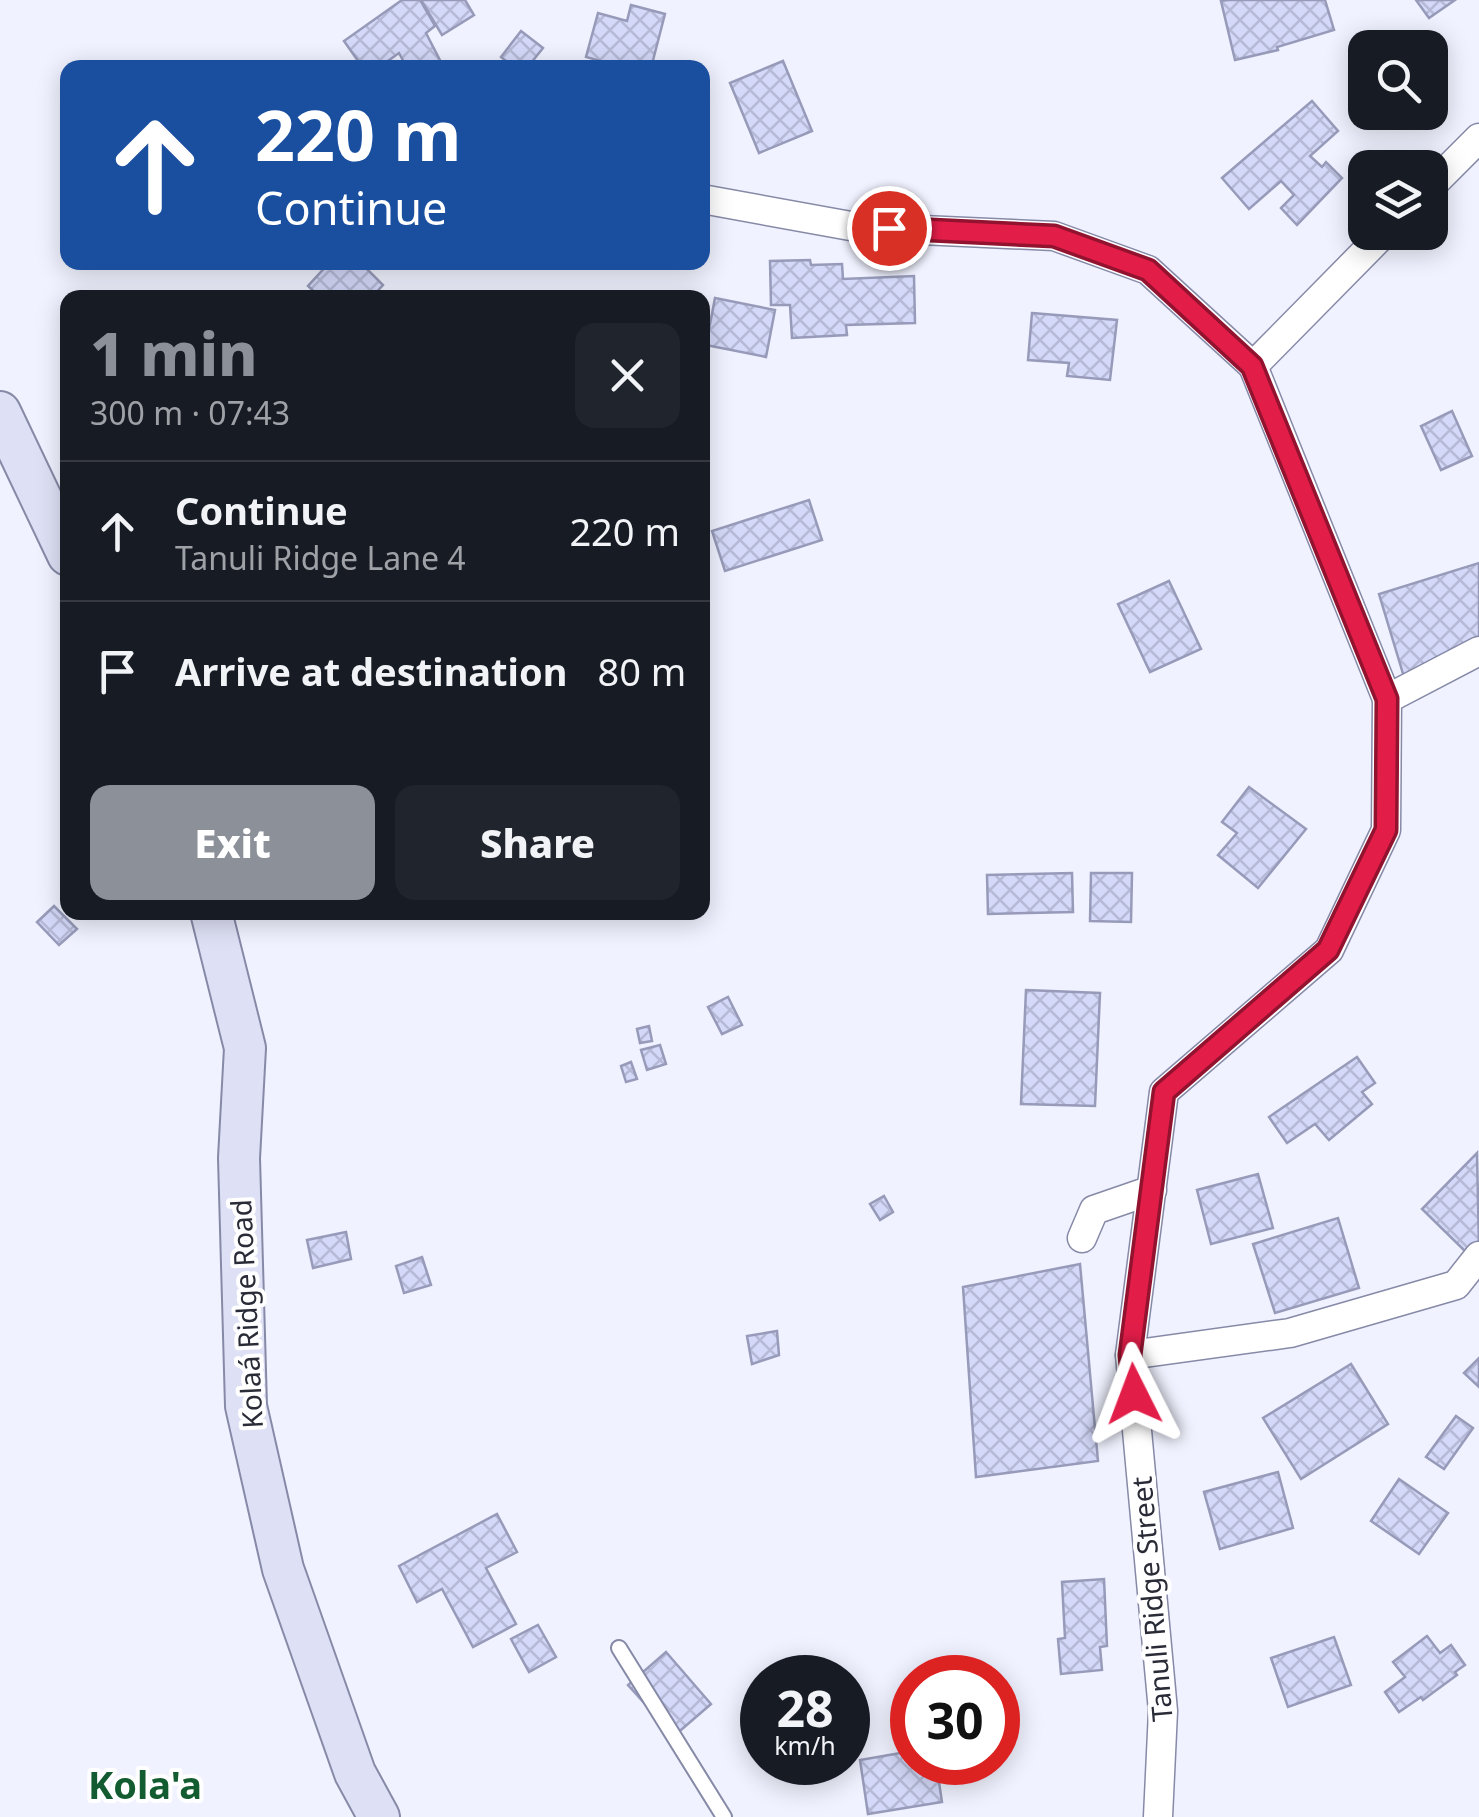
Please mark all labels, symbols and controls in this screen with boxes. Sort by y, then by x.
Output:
map controls [1348,30,1448,250]
button: search [1348,30,1448,130]
text: 220 m [255,86,462,182]
icon: ahead [90,100,220,230]
button: layers [1348,150,1448,250]
text: Continue [255,177,447,238]
pin [847,186,932,271]
icon: arrive [862,201,917,256]
text: 1 min [90,312,258,394]
button: close [575,323,680,428]
text: 300 m · 07:43 [90,391,290,434]
text: Continue [175,484,348,536]
icon: ahead [90,504,145,559]
text: 220 m [569,505,680,557]
text: Tanuli Ridge Lane 4 [175,536,466,579]
icon: arrive [90,644,145,699]
text: Arrive at destination [175,645,567,697]
text: 80 m [597,645,686,697]
button: Exit [90,785,375,900]
button: Share [395,785,680,900]
street label: Kolaá Ridge Road [221,1198,271,1430]
position arrow [1082,1342,1186,1446]
street label: Tanuli Ridge Street [1121,1475,1181,1723]
speed limit sign: 30 [890,1655,1020,1785]
text: 28 [776,1674,834,1742]
text: km/h [774,1728,836,1762]
district label: Kola'a [88,1758,202,1810]

